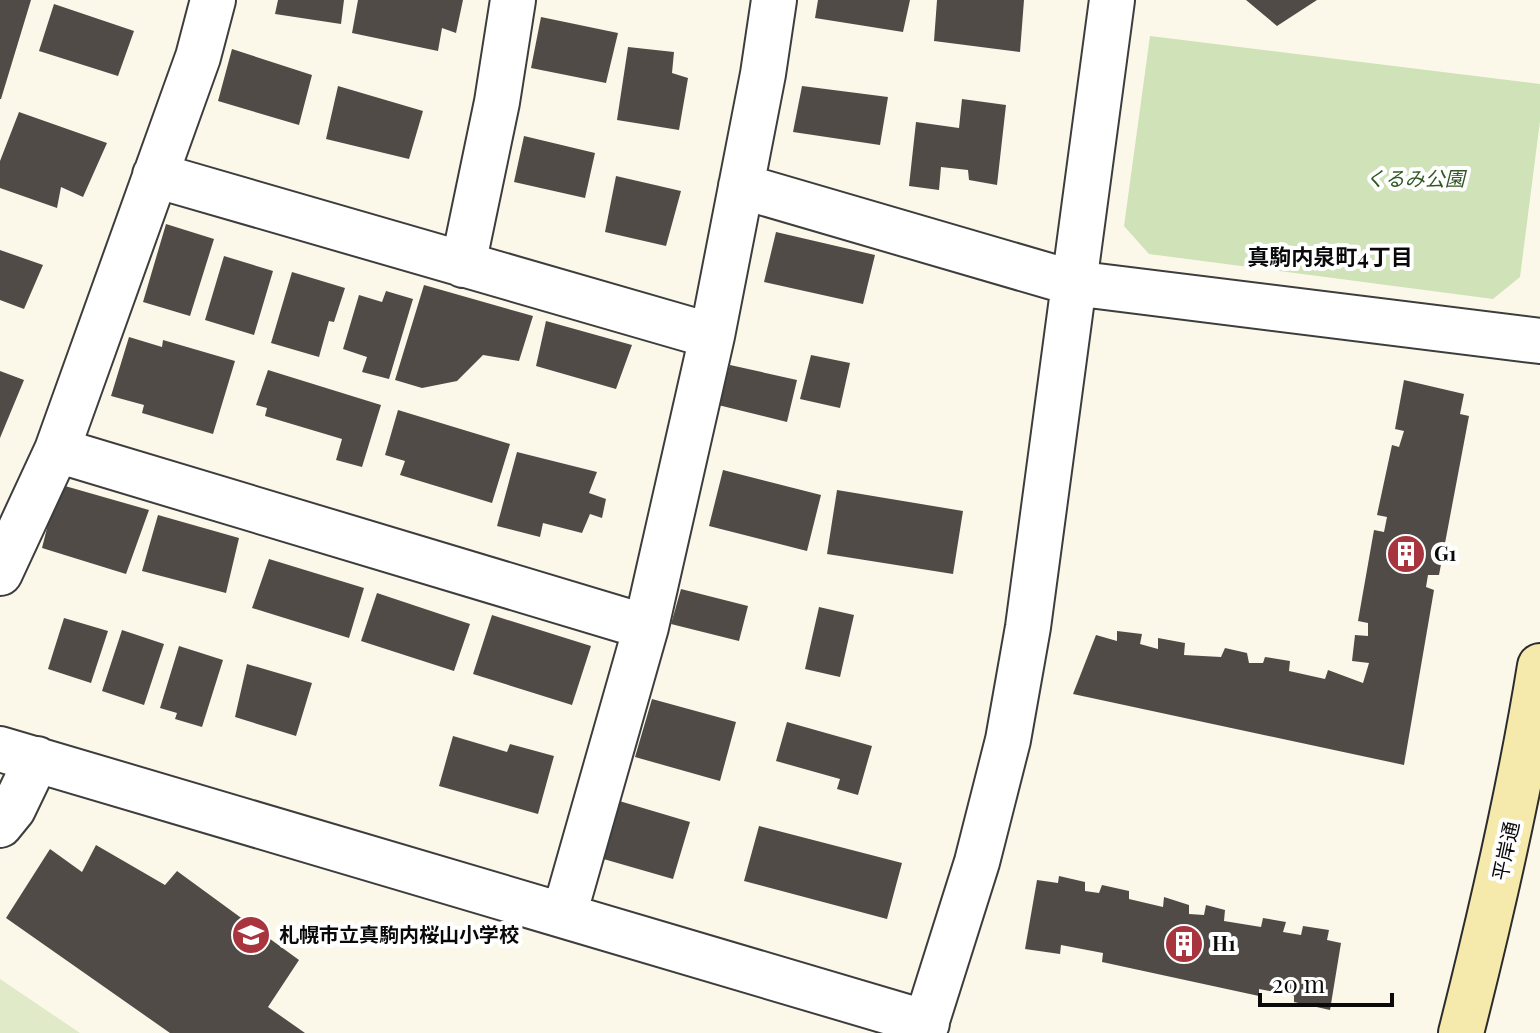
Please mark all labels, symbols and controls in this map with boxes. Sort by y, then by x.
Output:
park label: くるみ公園 [1365,164,1468,191]
district label: 真駒内泉町4丁目 [1247,241,1413,271]
building icon: G1 [1385,533,1427,575]
place label: G1 [1434,539,1457,566]
street label: 平岸通 [1485,819,1524,883]
school or university icon: 札幌市立真駒内桜山小学校 [230,914,272,956]
place label: 札幌市立真駒内桜山小学校 [279,920,519,947]
building icon: H1 [1163,923,1205,965]
place label: H1 [1212,929,1236,956]
scale bar [1260,957,1392,1007]
text: 20 m [1272,967,1325,999]

